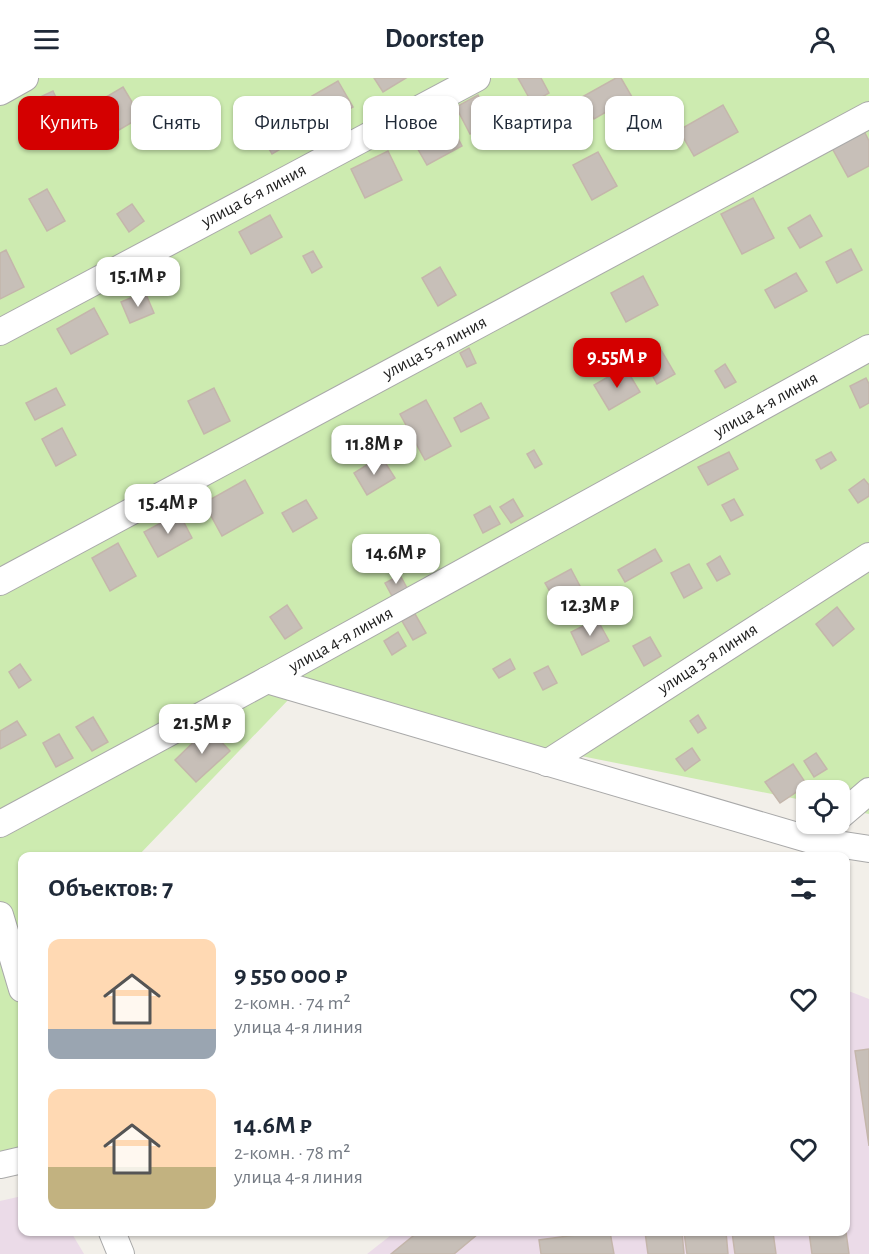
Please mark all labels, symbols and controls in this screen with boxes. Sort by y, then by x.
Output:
icon: menu [30,23,63,56]
icon: person [806,23,839,56]
text: Doorstep [385,25,484,52]
chip: Купить [18,96,119,150]
chip: Снять [131,96,221,150]
chip: Фильтры [233,96,351,150]
chip: Новое [363,96,459,150]
chip: Квартира [471,96,593,150]
chip: Дом [605,96,684,150]
street label: улица 6-я линия [198,161,309,232]
pin: 15.1M ₽ [83,257,193,308]
text: 15.1M ₽ [110,266,166,286]
street label: улица 5-я линия [379,313,490,383]
pin: 9.55M ₽ [562,338,672,389]
text: 9.55M ₽ [587,347,647,367]
street label: улица 4-я линия [710,369,821,441]
pin: 11.8M ₽ [319,425,429,476]
text: 11.8M ₽ [345,434,403,454]
pin: 15.4M ₽ [113,484,223,535]
text: 15.4M ₽ [139,493,197,513]
pin: 14.6M ₽ [341,534,451,585]
text: 14.6M ₽ [366,543,426,563]
pin: 12.3M ₽ [535,586,645,637]
text: 12.3M ₽ [561,595,619,615]
street label: улица 4-я линия [285,604,396,676]
street label: улица 3-я линия [654,620,761,698]
pin: 21.5M ₽ [147,704,257,755]
text: 21.5M ₽ [173,713,231,733]
map controls [796,780,850,834]
button: locate [796,780,850,834]
icon: filters [787,872,820,905]
text: Объектов: 7 [48,875,173,901]
text: 9 550 000 ₽ [234,962,347,988]
icon: home [96,963,168,1035]
icon: heart [787,983,820,1016]
text: 2-комн. · 74 m² [234,993,350,1013]
text: улица 4-я линия [234,1017,363,1037]
text: 14.6M ₽ [234,1112,312,1138]
icon: home [96,1113,168,1185]
icon: heart [787,1133,820,1166]
text: 2-комн. · 78 m² [234,1143,350,1163]
text: улица 4-я линия [234,1167,363,1187]

